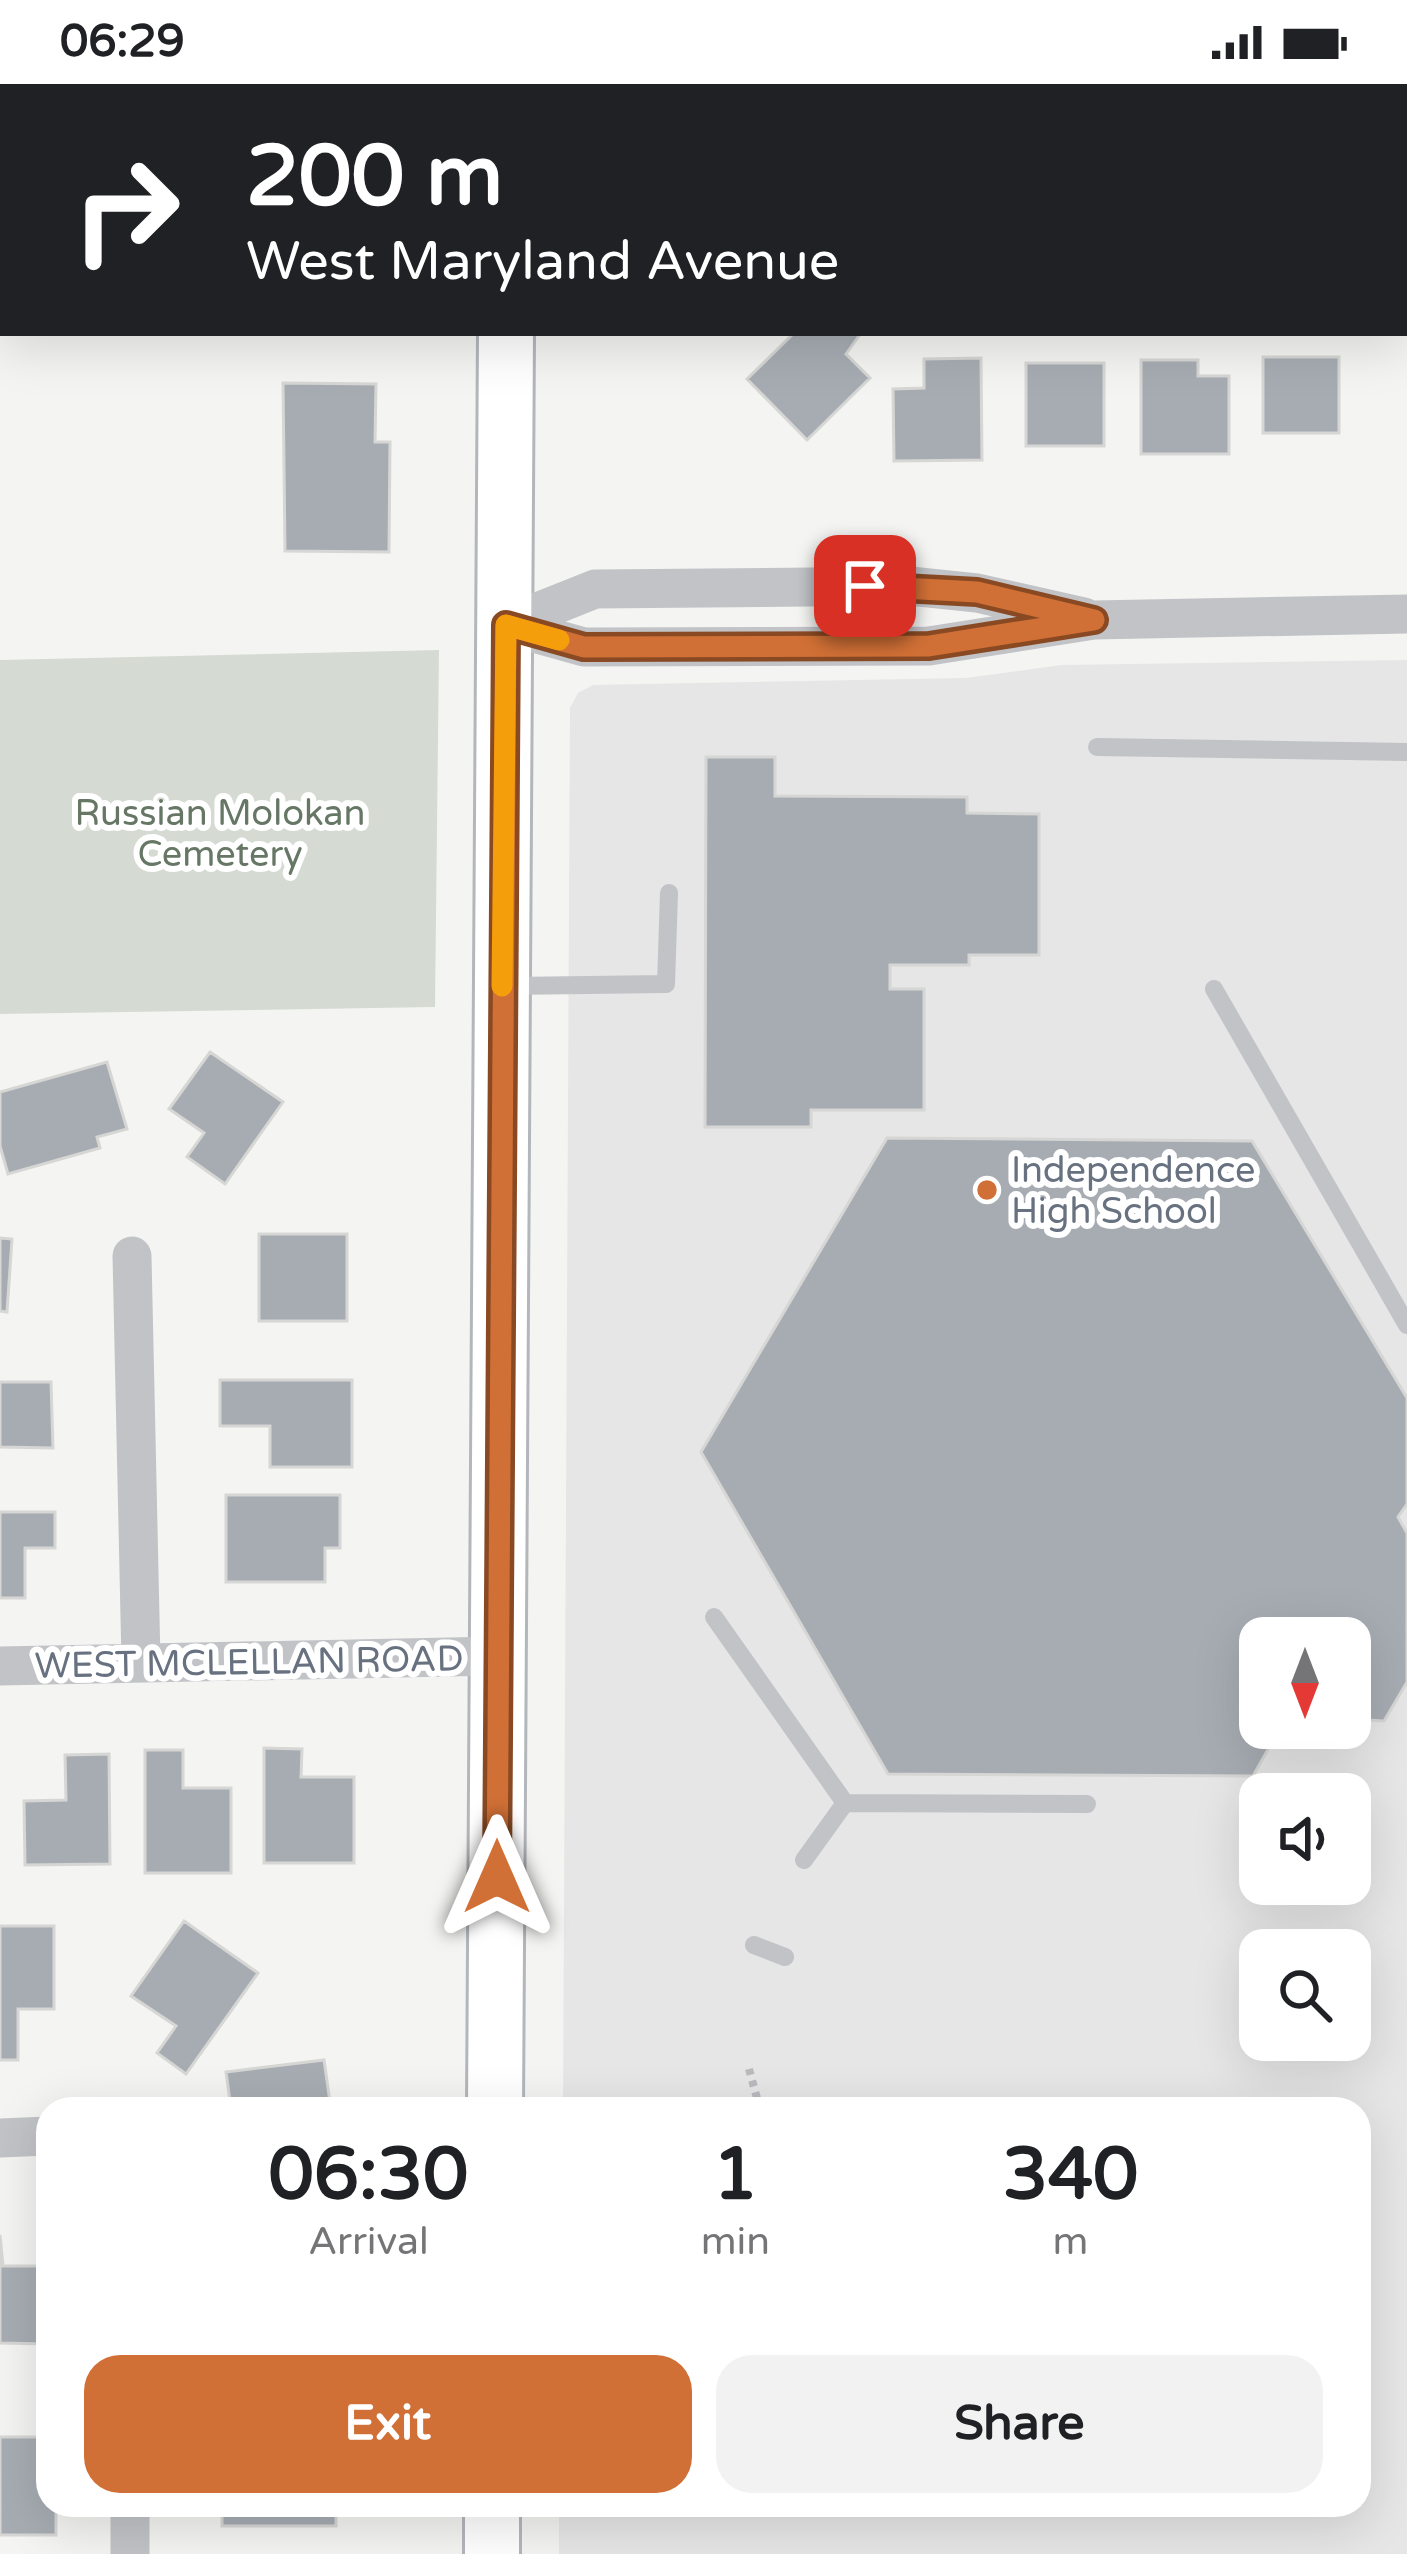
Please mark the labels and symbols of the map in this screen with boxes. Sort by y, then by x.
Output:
pin [814,535,916,637]
park label: Russian Molokan Cemetery [74,792,366,876]
place label: Independence High School [1011,1149,1255,1233]
marker: Independence High School [974,1177,1000,1203]
north arrow [1239,1617,1371,1749]
street label: WEST MCLELLAN ROAD [34,1637,464,1688]
position arrow [434,1814,560,1940]

